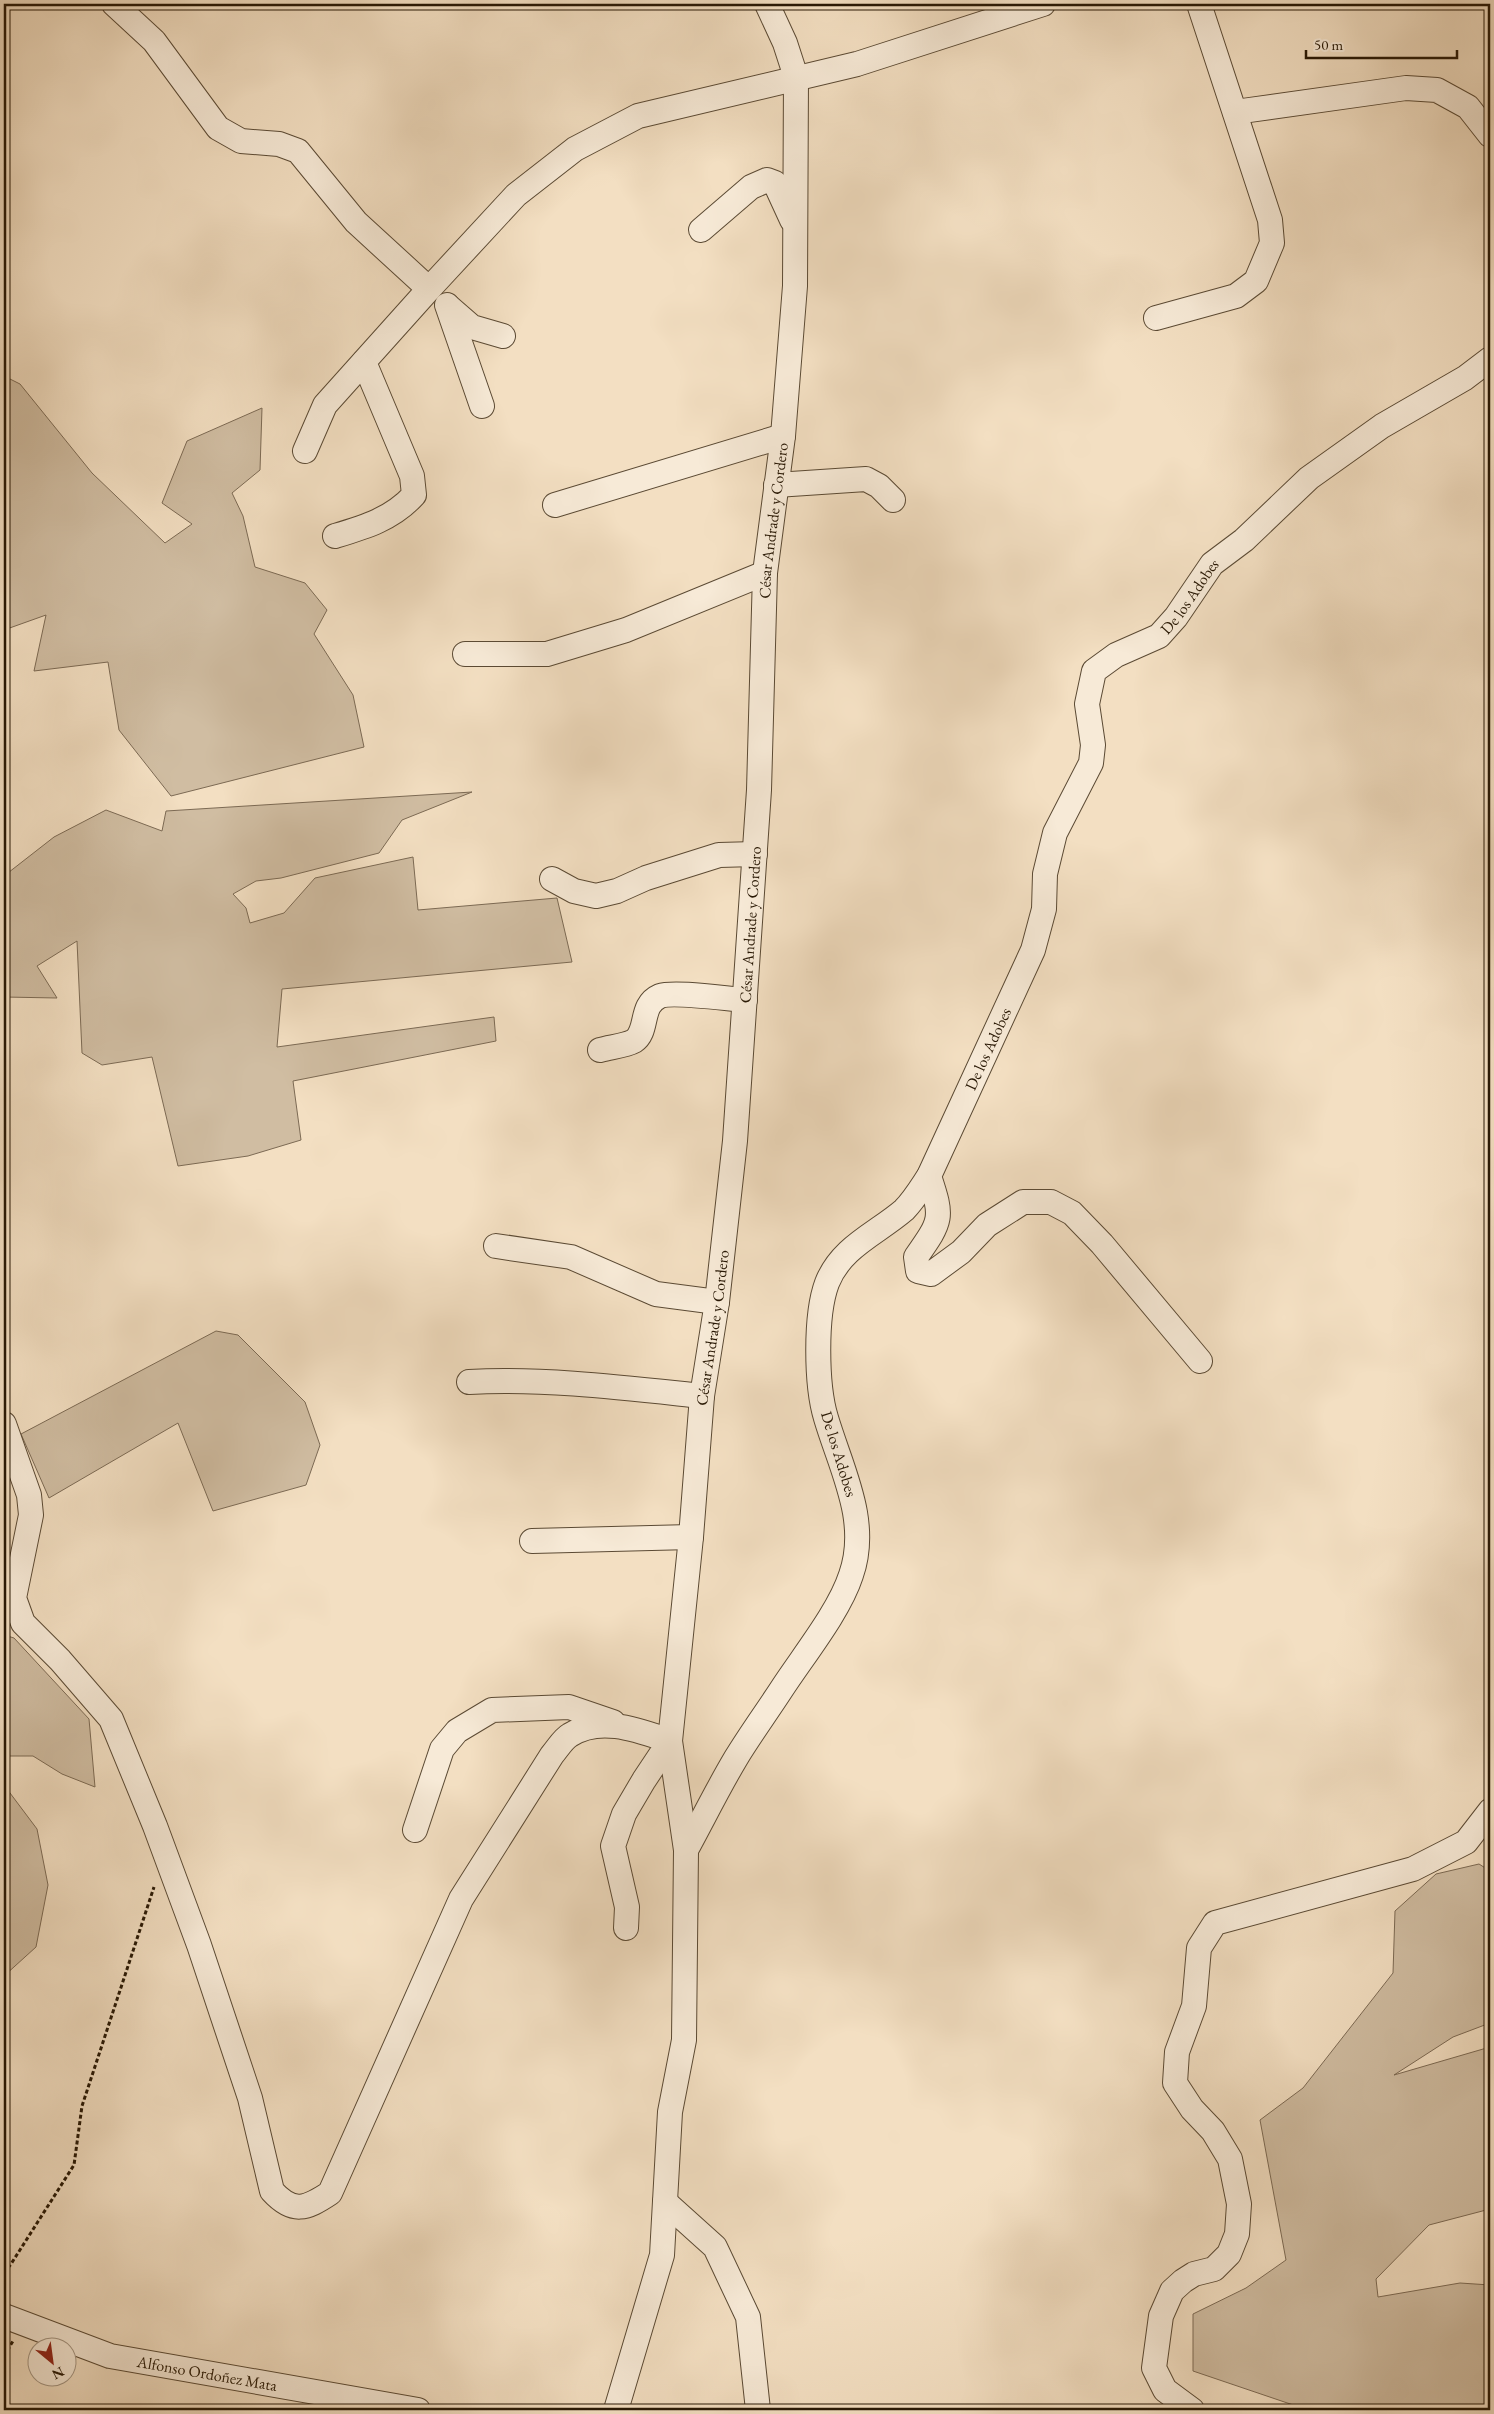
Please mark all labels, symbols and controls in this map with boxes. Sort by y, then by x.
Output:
scale bar [1306,28,1458,60]
text: 50 m [1314,35,1343,54]
street label: César Andrade y Cordero [754,441,793,599]
street label: De los Adobes [1155,553,1222,638]
street label: César Andrade y Cordero [734,845,766,1004]
street label: De los Adobes [960,1004,1016,1093]
street label: César Andrade y Cordero [691,1249,733,1406]
street label: De los Adobes [816,1409,862,1499]
north arrow [28,2336,78,2386]
street label: Alfonso Ordoñez Mata [135,2350,279,2396]
text: N [48,2363,68,2384]

